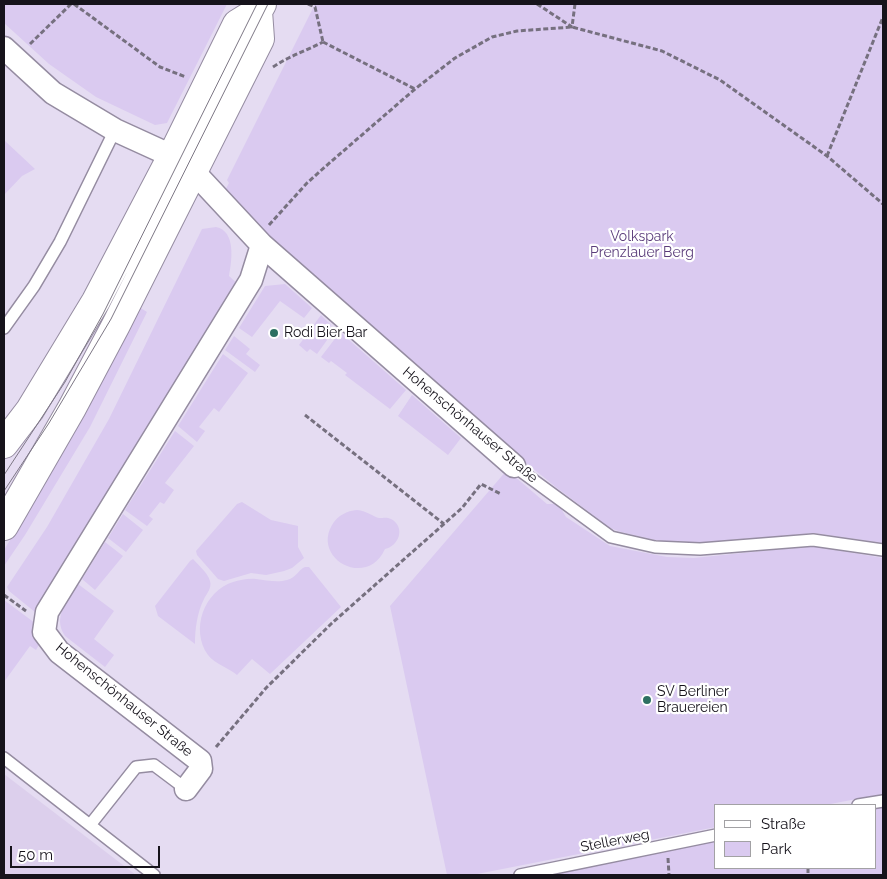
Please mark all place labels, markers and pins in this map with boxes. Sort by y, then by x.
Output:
place label: Rodi Bier Bar [284,325,368,341]
marker: Rodi Bier Bar [268,327,280,339]
place label: SV Berliner Brauereien [657,684,729,716]
marker: SV Berliner Brauereien [641,694,653,706]

